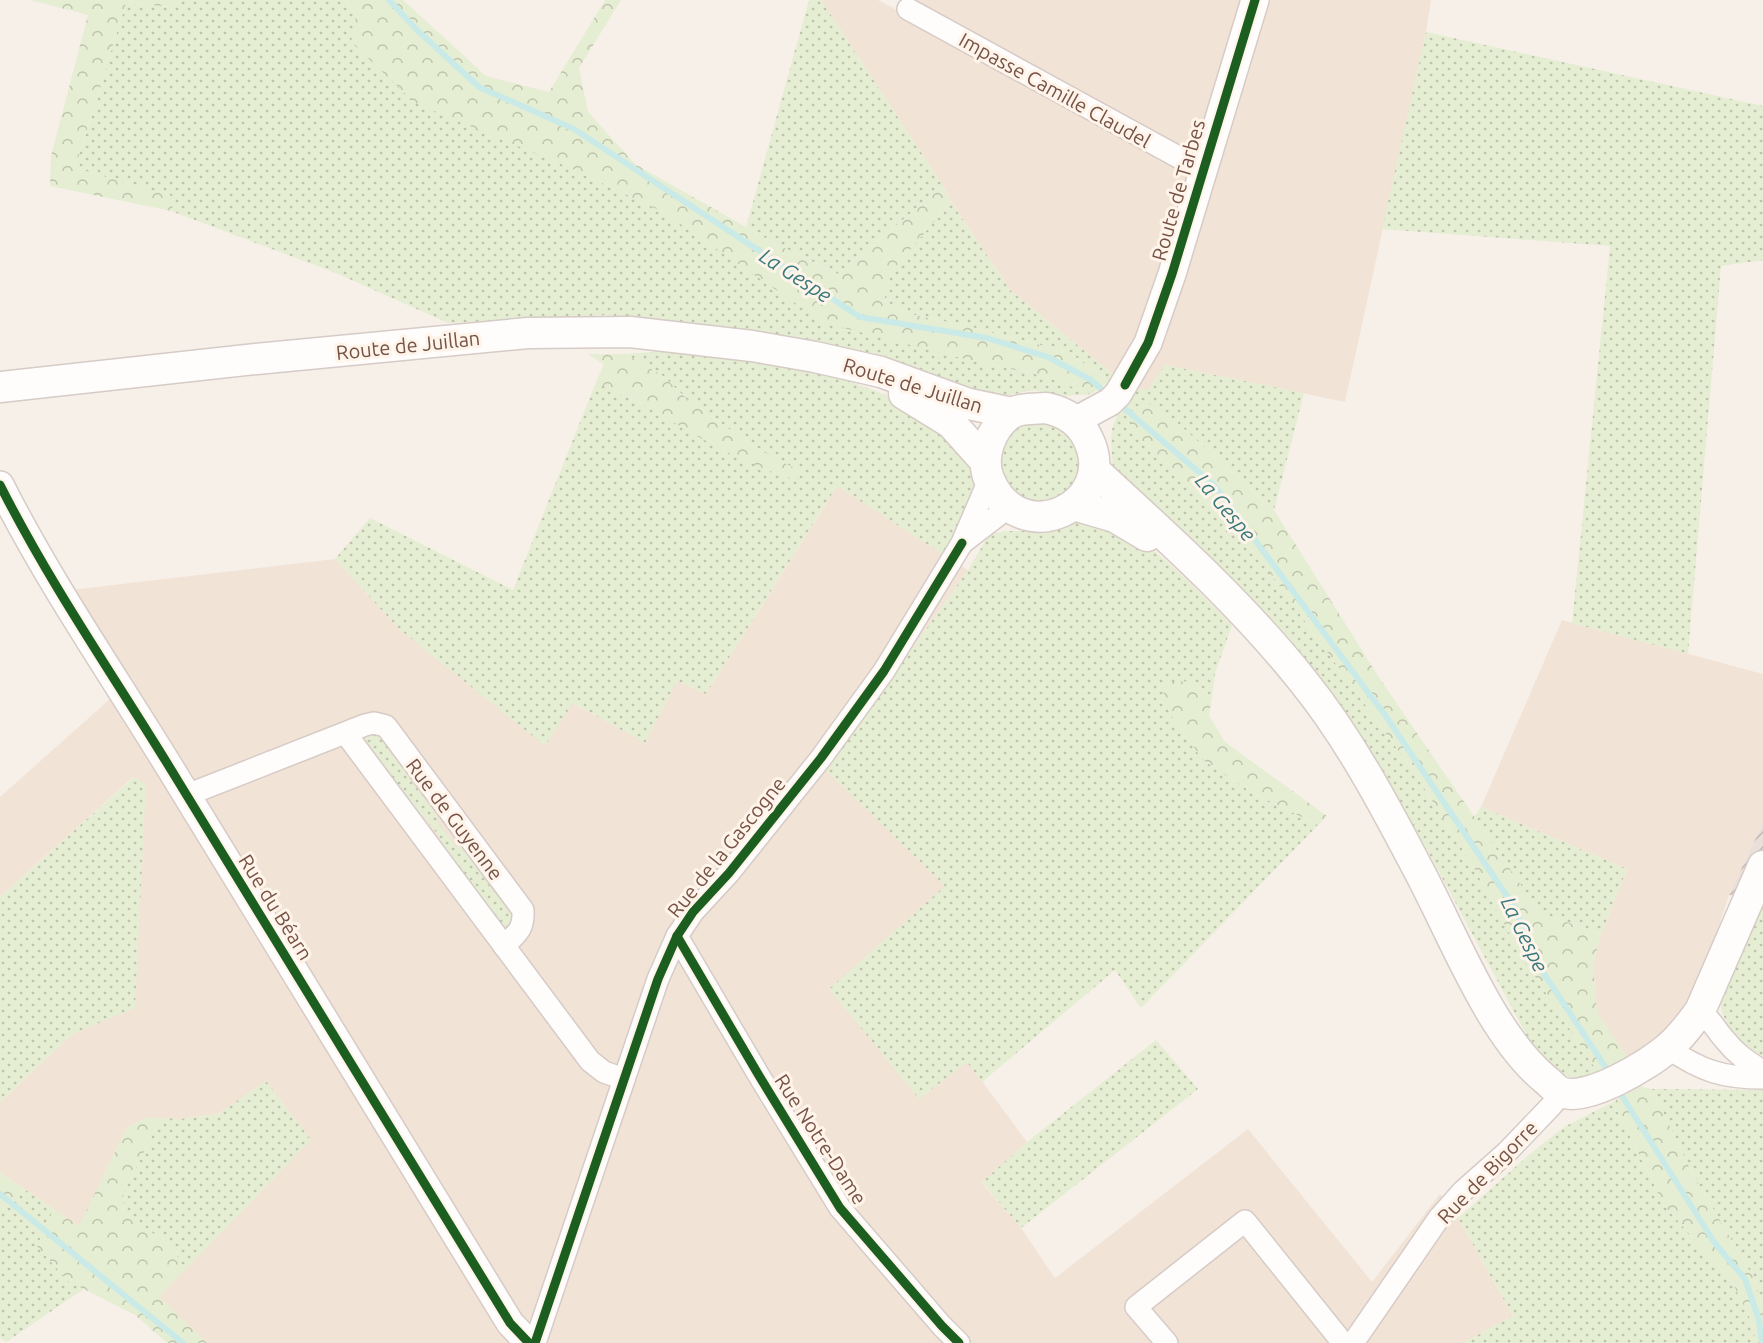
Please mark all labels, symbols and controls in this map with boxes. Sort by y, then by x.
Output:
street label: Impasse Camille Claudel [955,28,1155,152]
street label: Route de Tarbes [1147,117,1209,263]
water label: La Gespe [756,243,837,307]
street label: Route de Juillan [335,326,481,364]
street label: Route de Juillan [840,353,986,417]
water label: La Gespe [1191,468,1261,546]
street label: Rue de Guyenne [402,754,508,884]
street label: Rue de la Gascogne [662,772,790,922]
street label: Rue du Béarn [234,850,318,964]
water label: La Gespe [1497,893,1554,976]
street label: Rue Notre-Dame [770,1070,872,1208]
street label: Rue de Bigorre [1432,1116,1542,1228]

